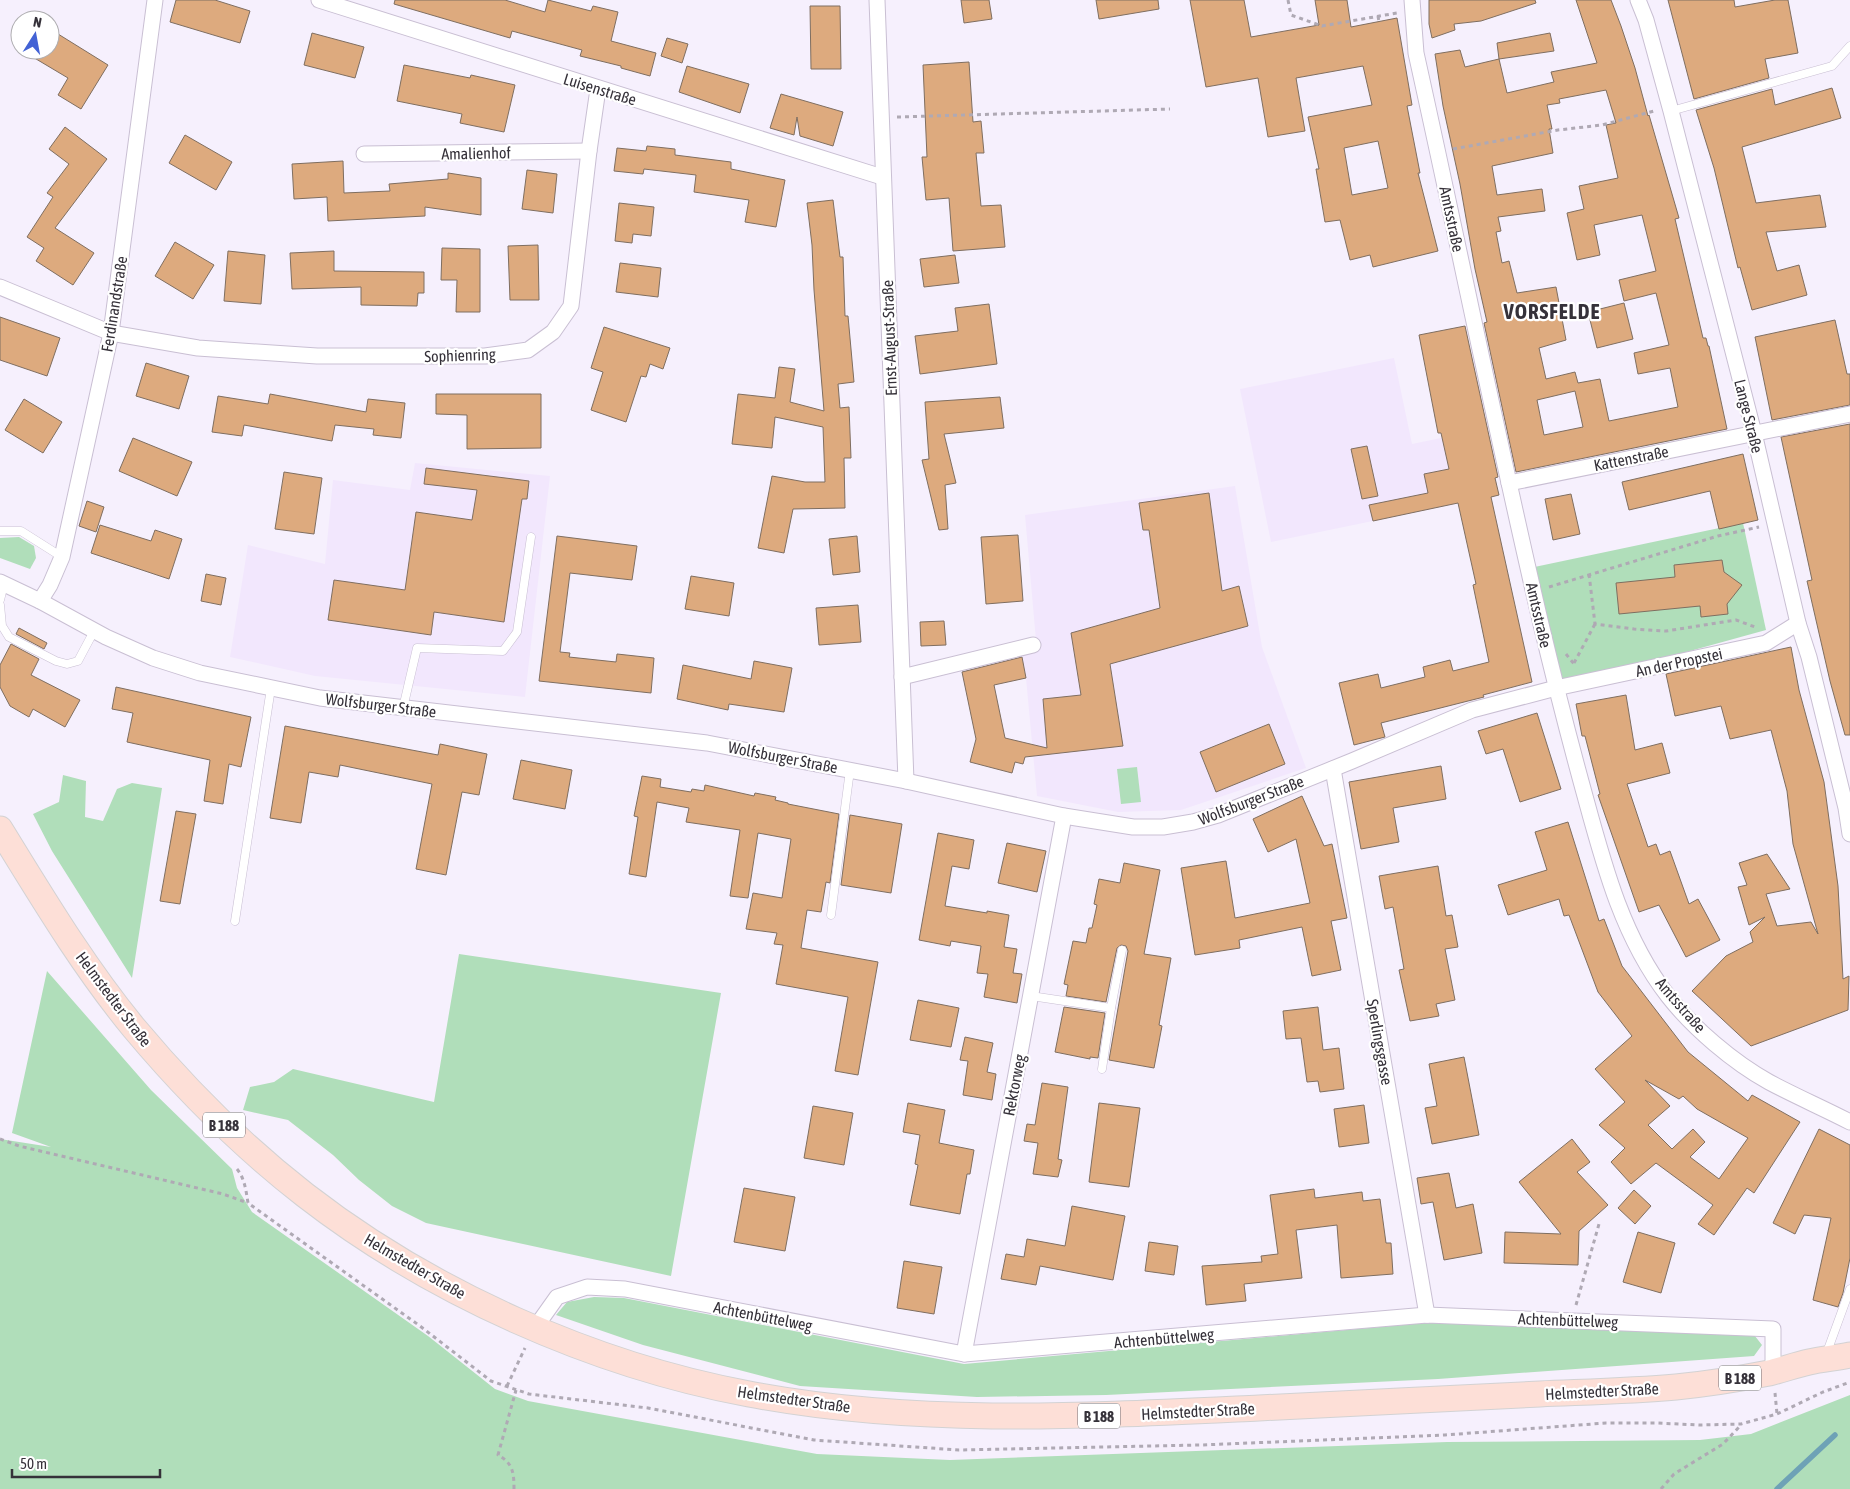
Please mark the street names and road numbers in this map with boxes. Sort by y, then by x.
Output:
street label: Luisenstraße [561,69,639,109]
street label: Amalienhof [441,143,511,163]
street label: Amtsstraße [1436,185,1468,253]
street label: Ferdinandstraße [98,255,130,353]
street label: Ernst-August-Straße [878,280,901,396]
street label: Sophienring [424,345,496,366]
street label: Lange Straße [1730,377,1767,455]
street label: Kattenstraße [1592,442,1670,474]
street label: Amtsstraße [1523,581,1555,649]
street label: An der Propstei [1634,644,1724,681]
street label: Wolfsburger Straße [325,689,437,722]
street label: Wolfsburger Straße [727,738,839,777]
street label: Wolfsburger Straße [1196,772,1306,829]
street label: Helmstedter Straße [73,948,155,1050]
street label: Amtsstraße [1652,974,1710,1036]
street label: Sperlingsgasse [1363,998,1396,1087]
street label: Rektorweg [999,1052,1030,1118]
road number: B 188 [203,1112,245,1138]
street label: Helmstedter Straße [361,1230,469,1302]
street label: Achtenbüttelweg [712,1298,814,1335]
street label: Achtenbüttelweg [1518,1309,1619,1332]
street label: Achtenbüttelweg [1113,1325,1215,1352]
road number: B 188 [1719,1366,1761,1390]
street label: Helmstedter Straße [1545,1379,1659,1403]
street label: Helmstedter Straße [736,1382,852,1416]
street label: Helmstedter Straße [1141,1399,1255,1423]
road number: B 188 [1078,1404,1120,1428]

